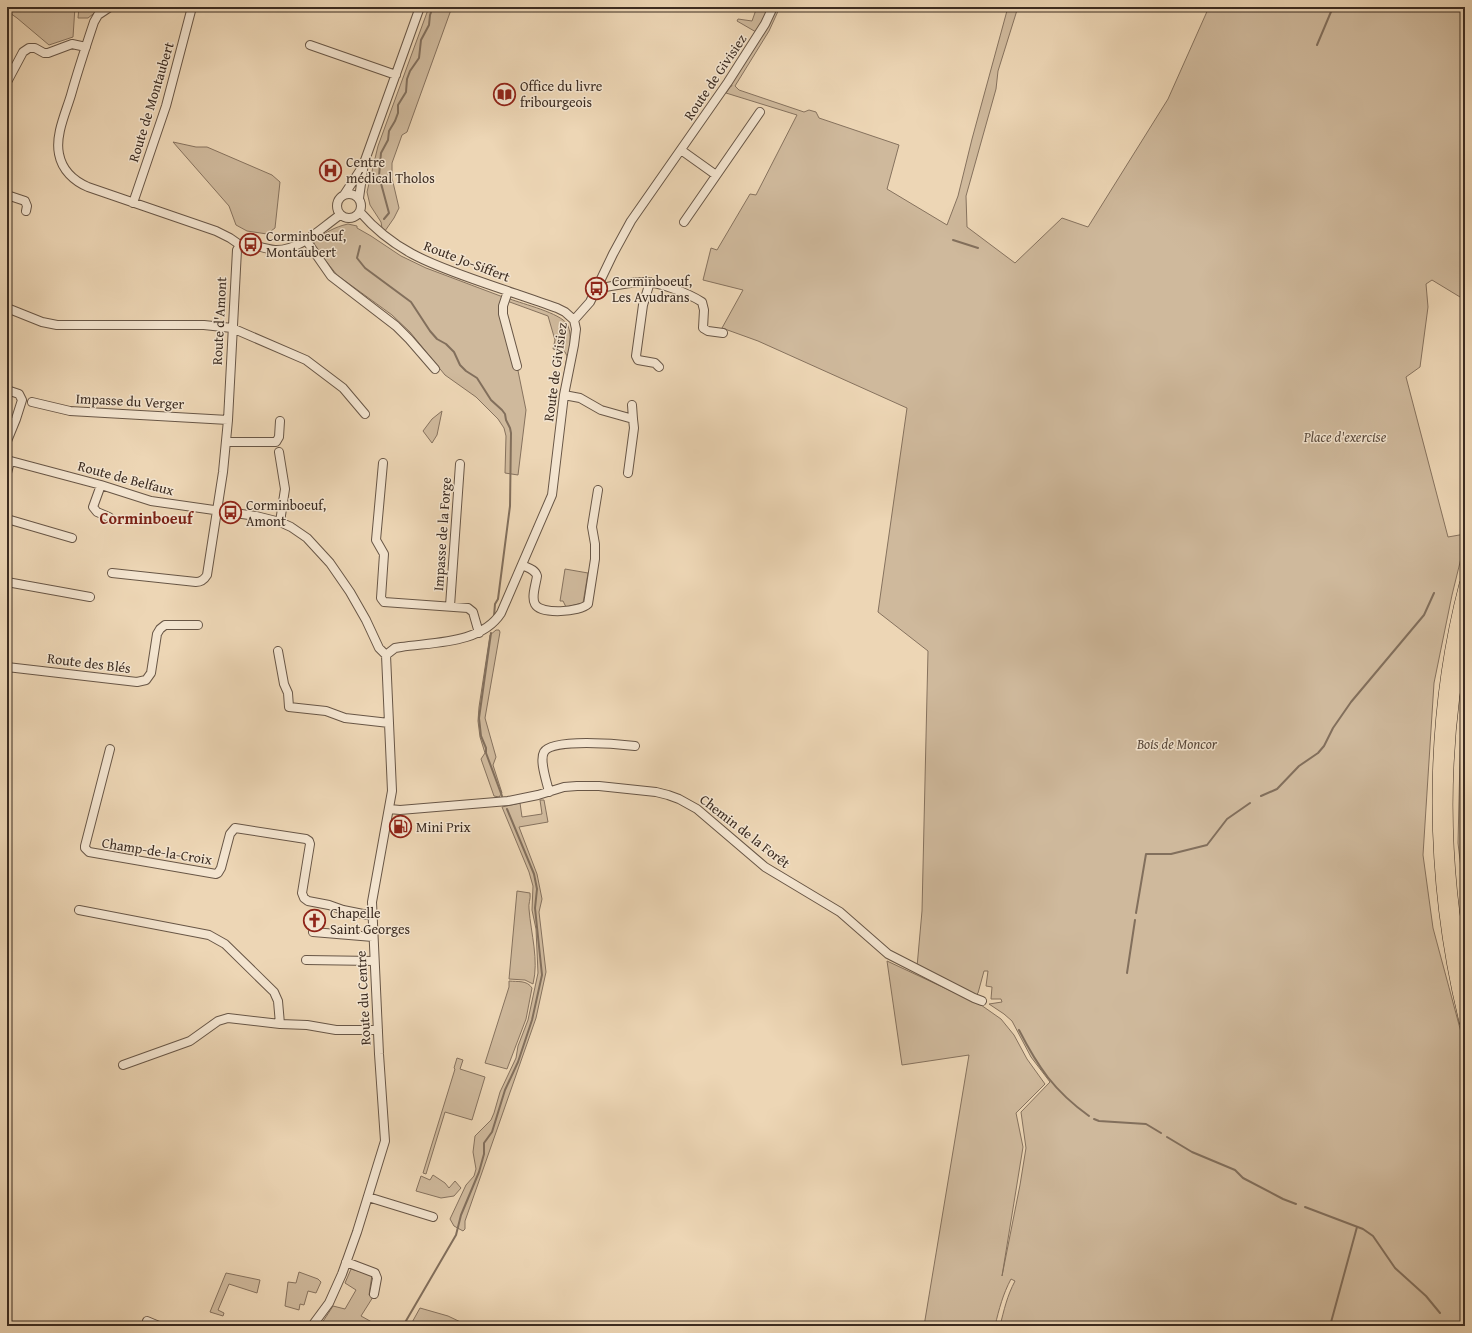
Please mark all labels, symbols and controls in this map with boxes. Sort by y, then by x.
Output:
street label: Route de Givisiez [679,30,751,124]
street label: Route de Montaubert [123,39,179,165]
place label: Office du livre fribourgeois [520,76,603,112]
library icon: Office du livre fribourgeois [491,81,517,107]
place label: Centre médical Tholos [346,152,435,188]
hospital icon: Centre médical Tholos [317,157,343,183]
place label: Corminboeuf, Montaubert [266,226,346,262]
bus stop icon: Corminboeuf, Montaubert [237,231,263,257]
street label: Route Jo-Siffert [421,235,513,287]
place label: Corminboeuf, Les Avudrans [612,271,692,307]
street label: Route d'Amont [207,276,231,366]
bus stop icon: Corminboeuf, Les Avudrans [583,276,609,302]
street label: Route de Givisiez [538,321,572,423]
street label: Impasse du Verger [75,388,185,414]
park label: Place d'exercise [1303,427,1387,447]
street label: Route de Belfaux [76,456,177,501]
street label: Impasse de la Forge [428,476,456,592]
place label: Corminboeuf, Amont [246,495,326,531]
bus stop icon: Corminboeuf, Amont [218,500,244,526]
district label: Corminboeuf [100,506,195,530]
street label: Route des Blés [46,648,132,678]
park label: Bois de Moncor [1136,734,1218,754]
street label: Chemin de la Forêt [696,789,794,873]
fuel station icon: Mini Prix [387,814,413,840]
place label: Mini Prix [416,817,472,837]
street label: Champ-de-la-Croix [100,832,214,870]
place label: Chapelle Saint Georges [330,903,410,939]
church icon: Chapelle Saint Georges [302,908,328,934]
street label: Route du Centre [351,950,375,1046]

